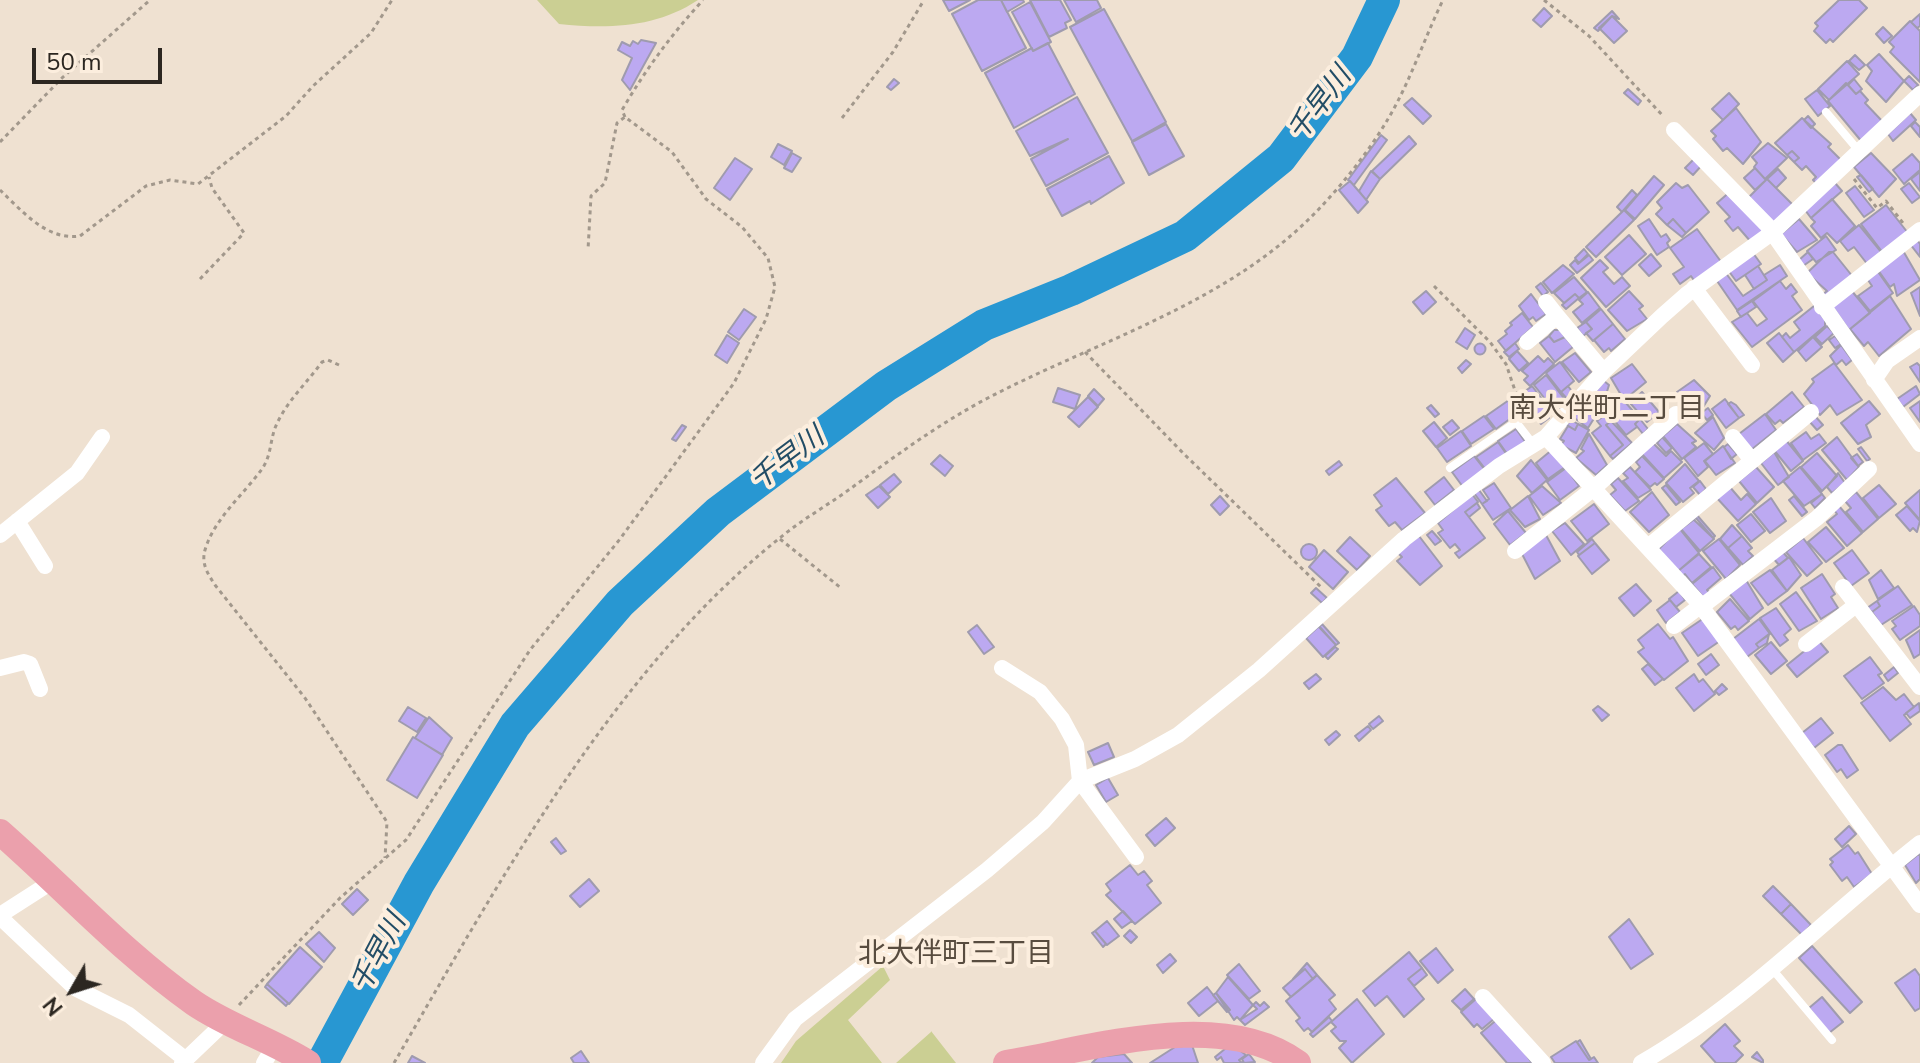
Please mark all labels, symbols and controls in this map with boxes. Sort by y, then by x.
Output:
scale bar [36,32,166,82]
text: 50 m [46,46,102,78]
water label: 千早川 [1282,61,1360,149]
district label: 南大伴町二丁目 [1509,393,1705,427]
water label: 千早川 [744,421,832,499]
water label: 千早川 [345,909,415,999]
district label: 北大伴町三丁目 [858,938,1054,972]
north arrow [32,951,112,1031]
text: N [37,990,70,1022]

